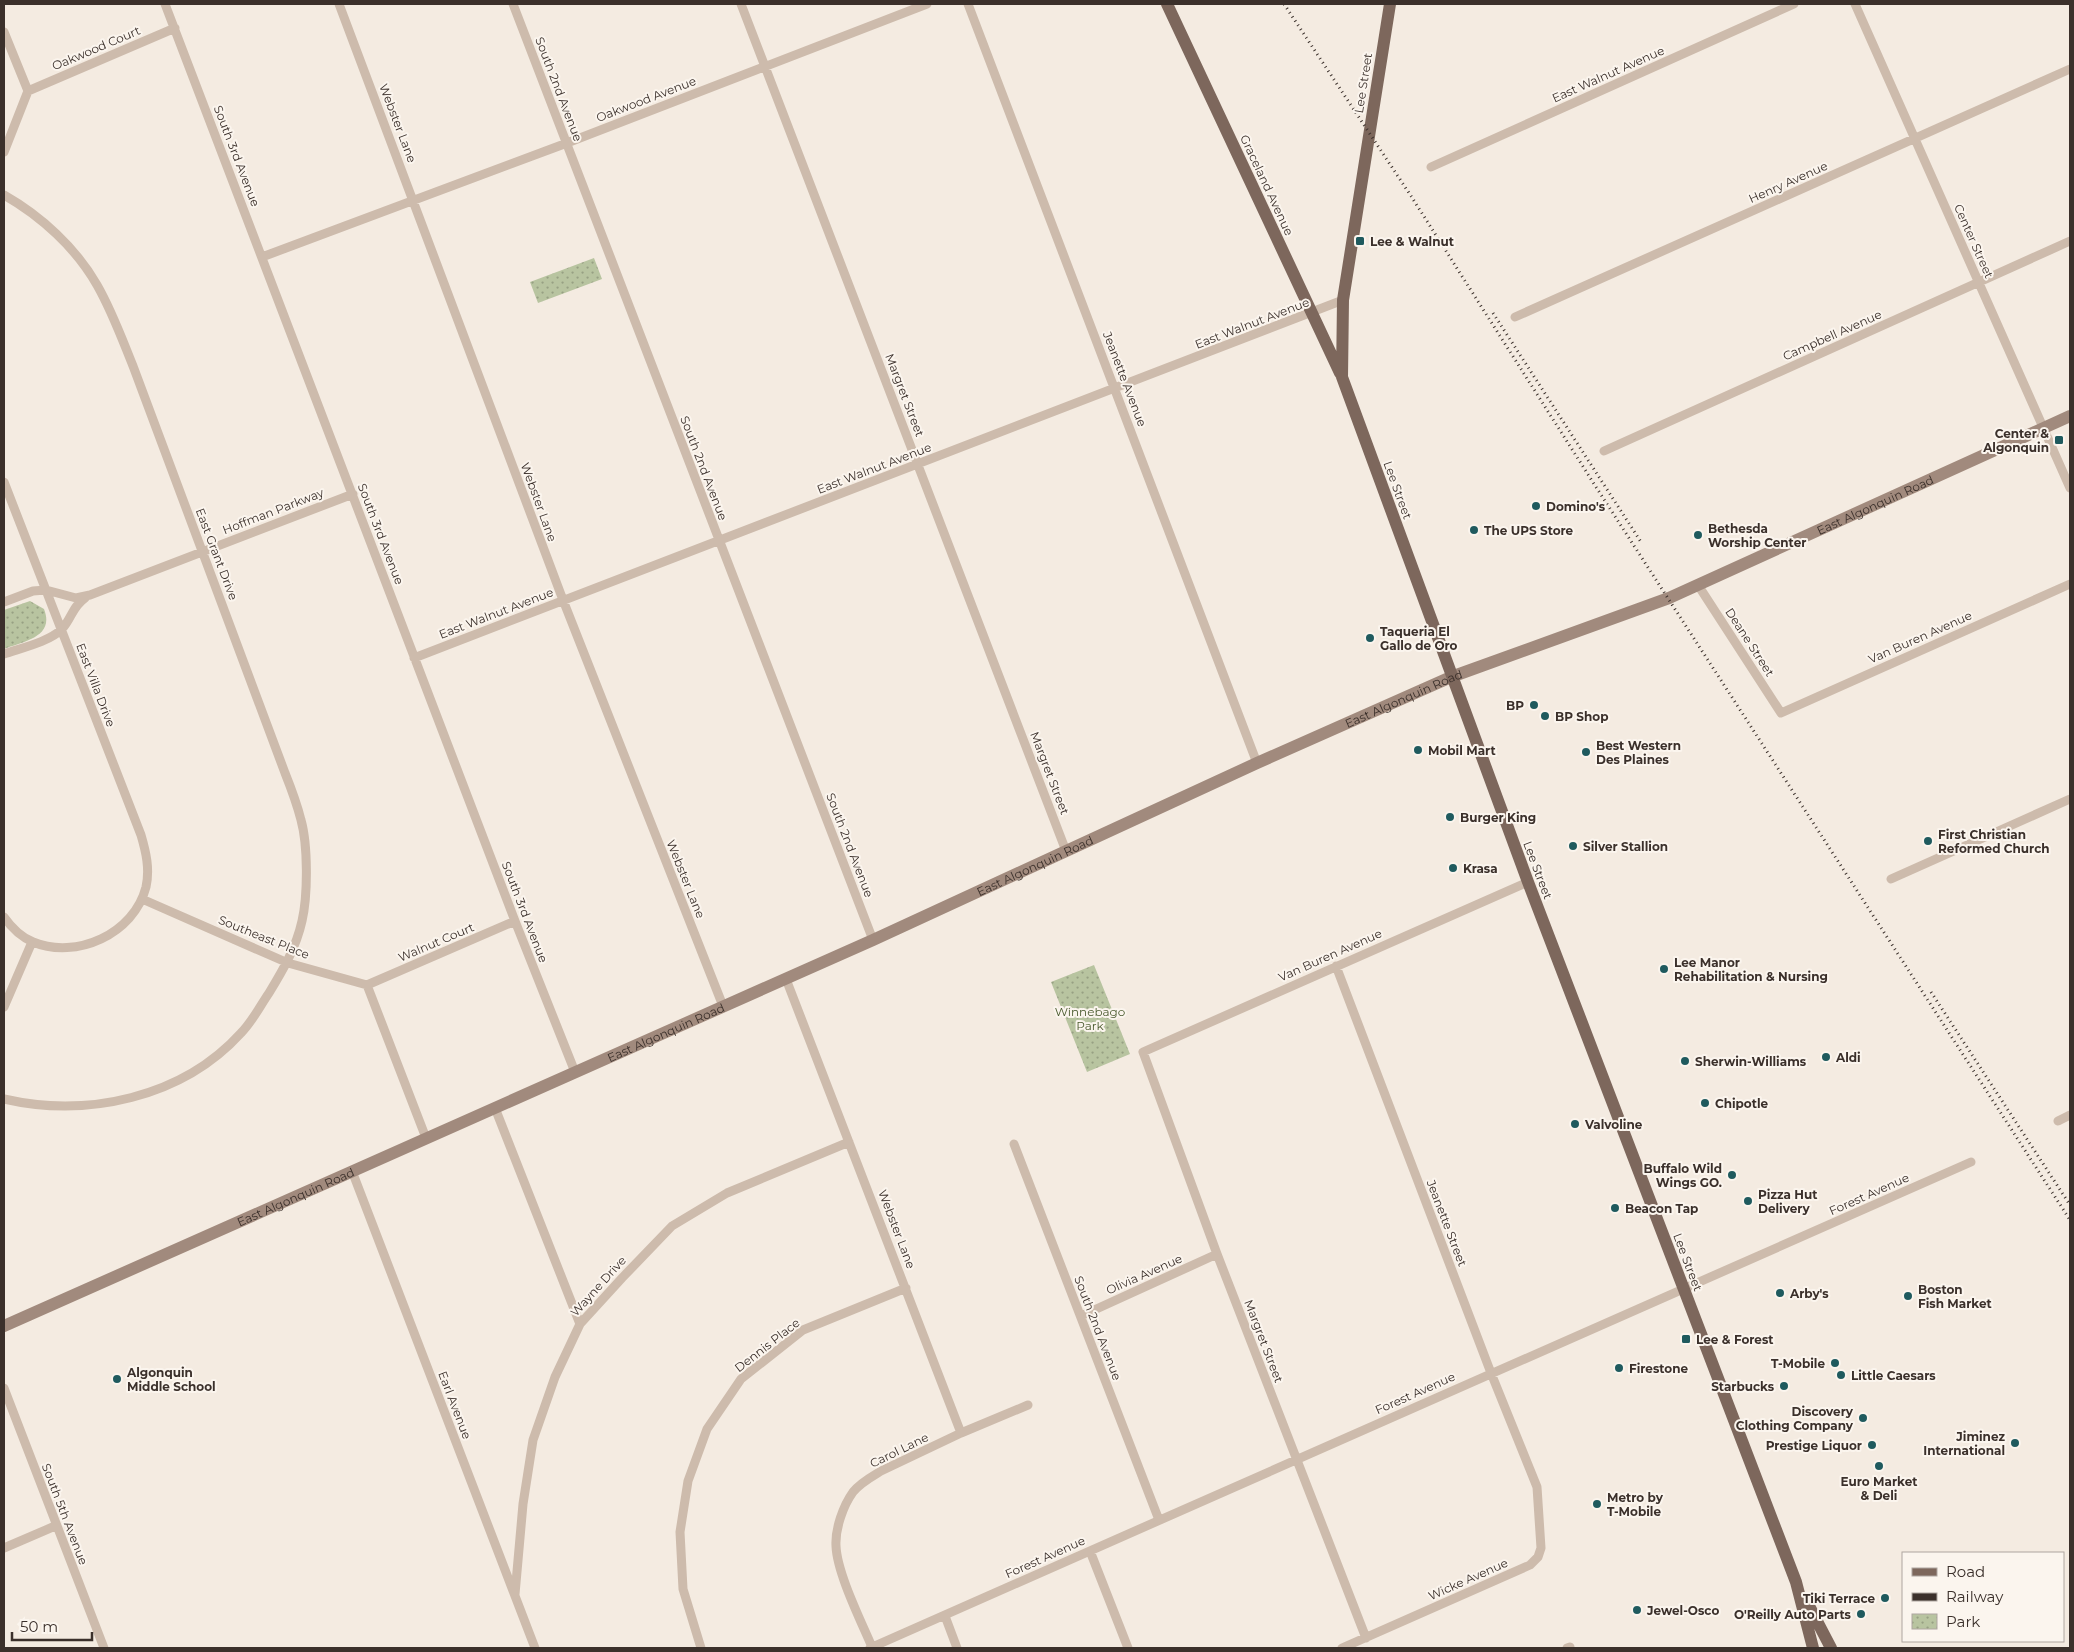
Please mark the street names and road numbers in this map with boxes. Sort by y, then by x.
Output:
street label: Oakwood Court [50,23,142,73]
street label: South 2nd Avenue [532,35,586,143]
street label: East Walnut Avenue [1550,42,1666,106]
street label: Lee Street [1351,52,1375,114]
street label: Oakwood Avenue [594,73,698,125]
street label: Webster Lane [376,81,420,165]
street label: South 3rd Avenue [211,103,263,209]
street label: Graceland Avenue [1237,132,1297,238]
street label: Henry Avenue [1746,158,1830,206]
street label: Center Street [1951,202,1997,281]
street label: East Walnut Avenue [1193,294,1311,352]
street label: Campbell Avenue [1780,306,1884,364]
street label: Jeanette Avenue [1100,328,1150,429]
street label: Margret Street [882,351,928,439]
street label: South 2nd Avenue [677,414,731,522]
street label: East Walnut Avenue [815,439,933,497]
street label: Lee Street [1381,459,1416,521]
street label: Webster Lane [518,460,560,544]
street label: East Algonquin Road [1814,471,1936,538]
street label: South 3rd Avenue [355,481,407,587]
street label: Hoffman Parkway [220,485,326,537]
street label: East Grant Drive [193,506,241,602]
street label: East Walnut Avenue [437,584,555,642]
street label: Deane Street [1722,605,1778,679]
street label: Van Buren Avenue [1866,607,1974,667]
street label: East Villa Drive [73,641,119,729]
street label: East Algonquin Road [1343,666,1464,731]
street label: Margret Street [1027,729,1073,817]
street label: South 2nd Avenue [823,791,877,899]
street label: East Algonquin Road [974,832,1095,899]
street label: Webster Lane [663,838,709,920]
street label: Lee Street [1520,839,1556,901]
street label: South 3rd Avenue [499,859,551,965]
street label: Southeast Place [216,912,312,962]
street label: Walnut Court [396,919,476,965]
street label: Van Buren Avenue [1276,925,1384,985]
street label: East Algonquin Road [605,1000,727,1065]
street label: East Algonquin Road [235,1164,357,1229]
street label: Forest Avenue [1827,1170,1911,1218]
street label: Jeanette Street [1423,1177,1470,1269]
street label: Webster Lane [875,1187,919,1271]
street label: Lee Street [1670,1231,1706,1293]
street label: Olivia Avenue [1104,1251,1184,1297]
street label: Wayne Drive [567,1253,629,1319]
street label: South 2nd Avenue [1071,1274,1125,1382]
street label: Margret Street [1241,1297,1287,1385]
street label: Dennis Place [731,1315,803,1375]
street label: Earl Avenue [435,1369,475,1441]
street label: Forest Avenue [1373,1369,1457,1417]
street label: Carol Lane [867,1429,931,1471]
street label: South 5th Avenue [39,1461,91,1567]
street label: Forest Avenue [1003,1533,1087,1581]
street label: Wicke Avenue [1426,1555,1510,1603]

